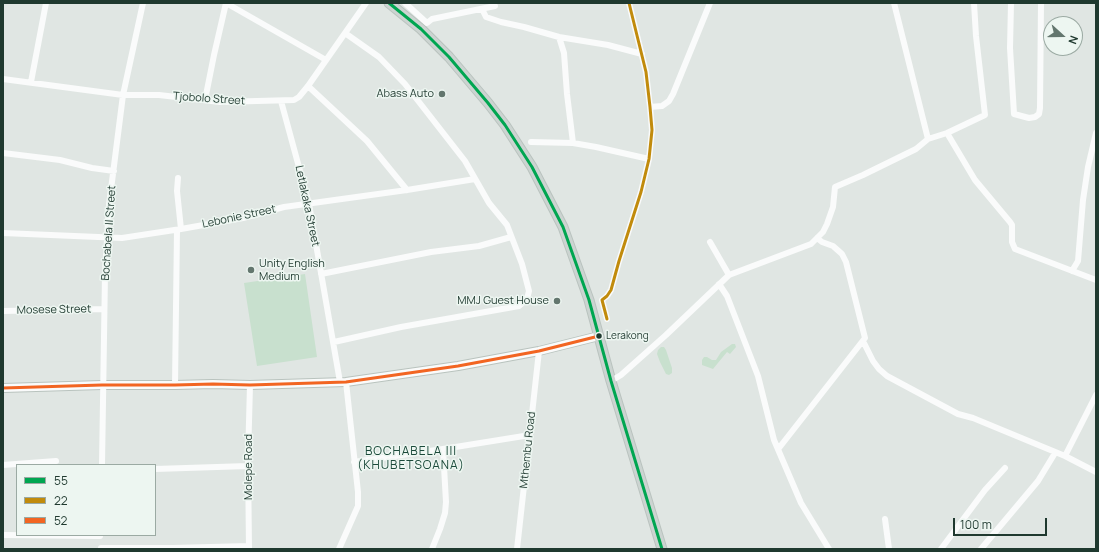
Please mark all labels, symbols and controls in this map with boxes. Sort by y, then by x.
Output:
north arrow [1043,16,1083,56]
text: N [1065,34,1082,46]
place label: Abass Auto [376,87,434,101]
marker: Abass Auto [437,89,447,99]
street label: Tjobolo Street [172,90,246,108]
street label: Letlakaka Street [292,164,322,248]
street label: Bochabela II Street [99,185,119,281]
street label: Lebonie Street [201,203,277,231]
place label: Unity English Medium [259,257,325,283]
marker: Unity English Medium [246,265,256,275]
place label: MMJ Guest House [457,294,549,308]
marker: MMJ Guest House [552,296,562,306]
street label: Mosese Street [17,303,91,317]
place label: Lerakong [606,330,649,342]
marker: Lerakong [594,331,604,341]
street label: Mthembu Road [517,411,539,489]
street label: Molepe Road [242,434,256,500]
district label: BOCHABELA III (KHUBETSOANA) [357,445,465,473]
legend [16,464,156,536]
text: 55 [54,472,68,489]
text: 22 [54,492,68,509]
scale bar [955,510,1049,536]
text: 52 [54,512,67,529]
text: 100 m [960,516,992,533]

